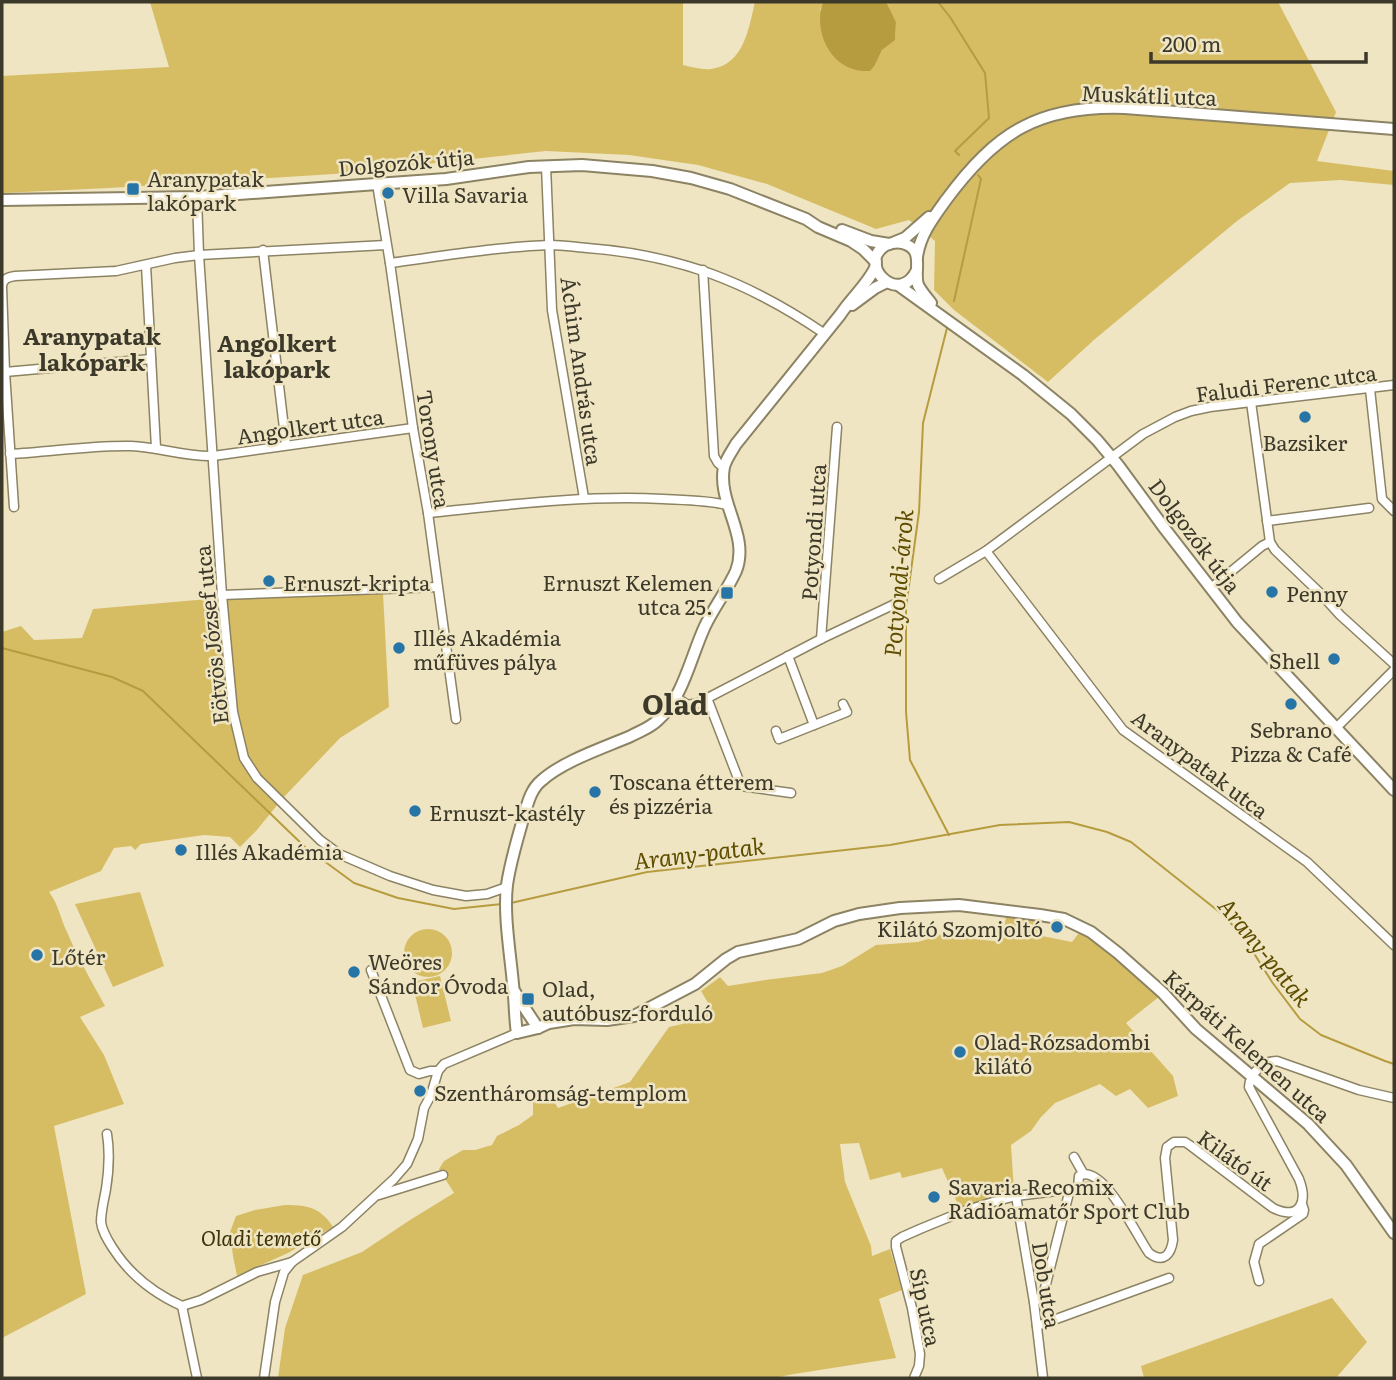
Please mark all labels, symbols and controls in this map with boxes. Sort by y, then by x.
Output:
scale bar [1151,21,1366,65]
text: 200 m [1162,27,1222,58]
street label: Muskátli utca [1081,76,1218,112]
street label: Dolgozók útja [337,140,476,182]
place label: Aranypatak lakópark [147,162,264,217]
place label: Villa Savaria [402,178,529,209]
marker: Aranypatak lakópark [125,181,141,197]
marker: Villa Savaria [380,185,396,201]
street label: Áchim András utca [554,275,612,468]
district label: Aranypatak lakópark [23,318,161,378]
district label: Angolkert lakópark [217,325,337,385]
street label: Faludi Ferenc utca [1194,355,1379,408]
street label: Torony utca [410,387,460,511]
street label: Angolkert utca [235,399,386,451]
marker: Bazsiker [1297,409,1313,425]
place label: Bazsiker [1262,426,1348,457]
street label: Potyondi utca [792,462,832,602]
street label: Dolgozók útja [1143,471,1250,599]
water label: Potyondi-árok [874,507,920,658]
street label: Eötvös József utca [185,543,235,726]
place label: Ernuszt-kripta [283,566,431,597]
place label: Ernuszt Kelemen utca 25. [542,566,713,621]
marker: Ernuszt-kripta [261,573,277,589]
place label: Penny [1286,577,1349,608]
marker: Penny [1264,584,1280,600]
marker: Ernuszt Kelemen utca 25. [719,585,735,601]
place label: Illés Akadémia műfüves pálya [413,621,562,676]
marker: Illés Akadémia műfüves pálya [391,640,407,656]
place label: Shell [1269,644,1320,675]
marker: Shell [1326,651,1342,667]
district label: Olad [642,682,708,724]
marker: Sebrano Pizza & Café [1283,696,1299,712]
street label: Aranypatak utca [1126,701,1276,825]
place label: Sebrano Pizza & Café [1230,713,1352,768]
place label: Toscana étterem és pizzéria [609,765,774,820]
marker: Toscana étterem és pizzéria [587,784,603,800]
place label: Ernuszt-kastély [429,796,586,827]
marker: Ernuszt-kastély [407,803,423,819]
water label: Arany-patak [631,827,767,877]
place label: Illés Akadémia [195,835,344,866]
marker: Illés Akadémia [173,842,189,858]
water label: Arany-patak [1211,889,1321,1013]
place label: Kilátó Szomjoltó [877,912,1043,943]
marker: Kilátó Szomjoltó [1049,919,1065,935]
place label: Lőtér [51,940,105,971]
place label: Weöres Sándor Óvoda [368,945,509,1000]
marker: Lőtér [29,947,45,963]
street label: Kárpáti Kelemen utca [1158,961,1339,1129]
marker: Weöres Sándor Óvoda [346,964,362,980]
place label: Olad, autóbusz-forduló [542,972,713,1027]
marker: Olad, autóbusz-forduló [520,991,536,1007]
place label: Olad-Rózsadombi kilátó [974,1025,1150,1080]
marker: Olad-Rózsadombi kilátó [952,1044,968,1060]
place label: Szentháromság-templom [434,1076,687,1107]
marker: Szentháromság-templom [412,1083,428,1099]
street label: Kilátó út [1192,1121,1281,1197]
place label: Savaria Recomix Rádióamatőr Sport Club [948,1170,1190,1225]
marker: Savaria Recomix Rádióamatőr Sport Club [926,1189,942,1205]
park label: Oladi temető [201,1221,321,1252]
street label: Dob utca [1026,1239,1070,1331]
street label: Síp utca [904,1265,951,1350]

